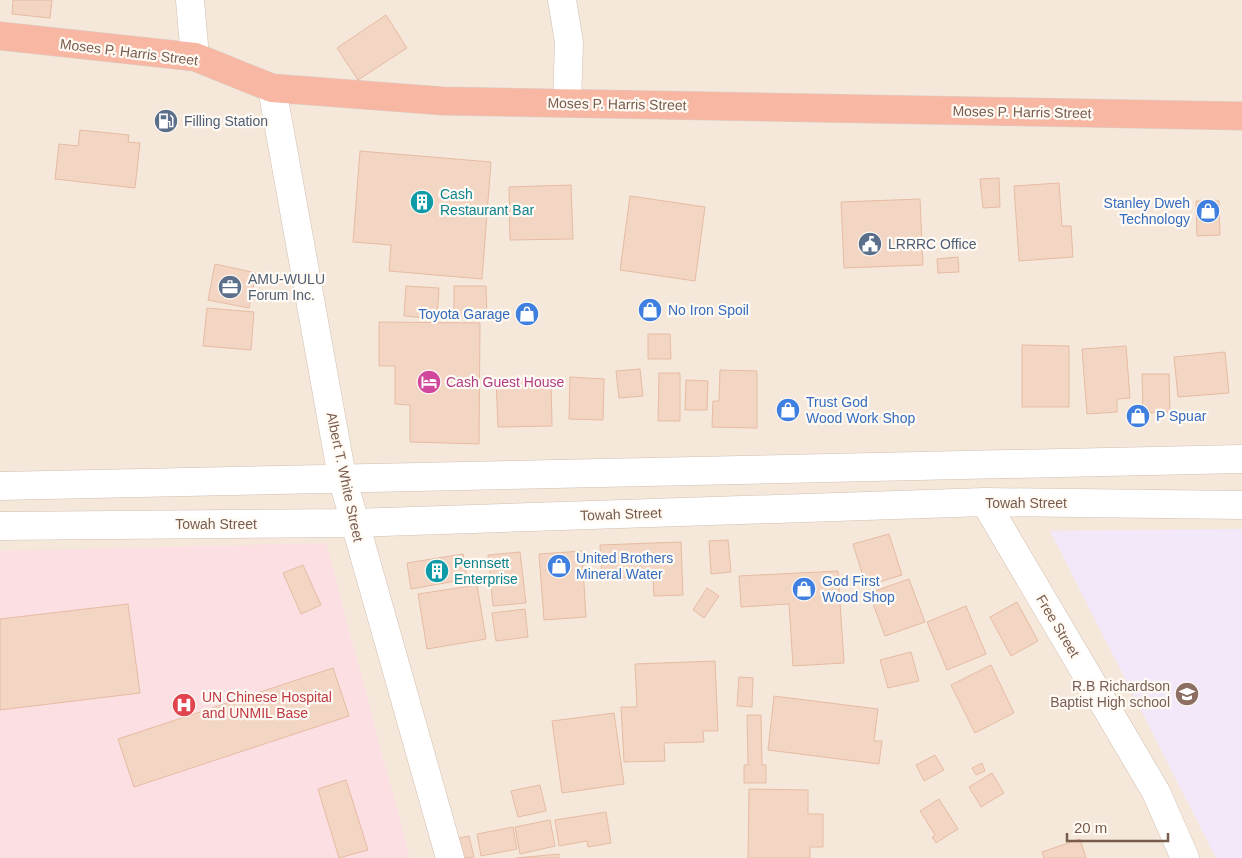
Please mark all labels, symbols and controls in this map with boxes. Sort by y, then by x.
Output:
street label: Moses P. Harris Street [59,36,199,68]
street label: Moses P. Harris Street [547,95,687,113]
street label: Moses P. Harris Street [952,103,1092,121]
fuel station icon: Filling Station [153,108,179,134]
place label: Filling Station [184,113,268,129]
place label: Cash Restaurant Bar [440,186,534,218]
building icon: Cash Restaurant Bar [409,189,435,215]
place label: Stanley Dweh Technology [1104,195,1190,227]
shop icon: Stanley Dweh Technology [1195,198,1221,224]
public building icon: LRRRC Office [857,231,883,257]
place label: LRRRC Office [888,236,977,252]
place label: AMU-WULU Forum Inc. [248,271,325,303]
office icon: AMU-WULU Forum Inc. [217,274,243,300]
shop icon: No Iron Spoil [637,297,663,323]
shop icon: Toyota Garage [514,301,540,327]
place label: No Iron Spoil [668,302,749,318]
place label: Toyota Garage [418,306,510,322]
hotel icon: Cash Guest House [416,369,442,395]
place label: Cash Guest House [446,374,564,390]
place label: Trust God Wood Work Shop [806,394,915,426]
shop icon: Trust God Wood Work Shop [775,397,801,423]
shop icon: P Spuar [1125,403,1151,429]
place label: P Spuar [1156,408,1207,424]
street label: Albert T. White Street [323,411,367,543]
street label: Towah Street [985,495,1067,511]
street label: Towah Street [580,505,662,523]
street label: Towah Street [175,516,257,532]
place label: United Brothers Mineral Water [576,550,673,582]
shop icon: United Brothers Mineral Water [546,553,572,579]
place label: Pennsett Enterprise [454,555,518,587]
building icon: Pennsett Enterprise [424,558,450,584]
place label: God First Wood Shop [822,573,895,605]
shop icon: God First Wood Shop [791,576,817,602]
street label: Free Street [1033,592,1083,660]
place label: R.B Richardson Baptist High school [1050,678,1170,710]
school or university icon: R.B Richardson Baptist High school [1174,681,1200,707]
place label: UN Chinese Hospital and UNMIL Base [202,689,332,721]
hospital icon: UN Chinese Hospital and UNMIL Base [171,692,197,718]
scale bar [1067,810,1168,842]
text: 20 m [1074,819,1107,836]

